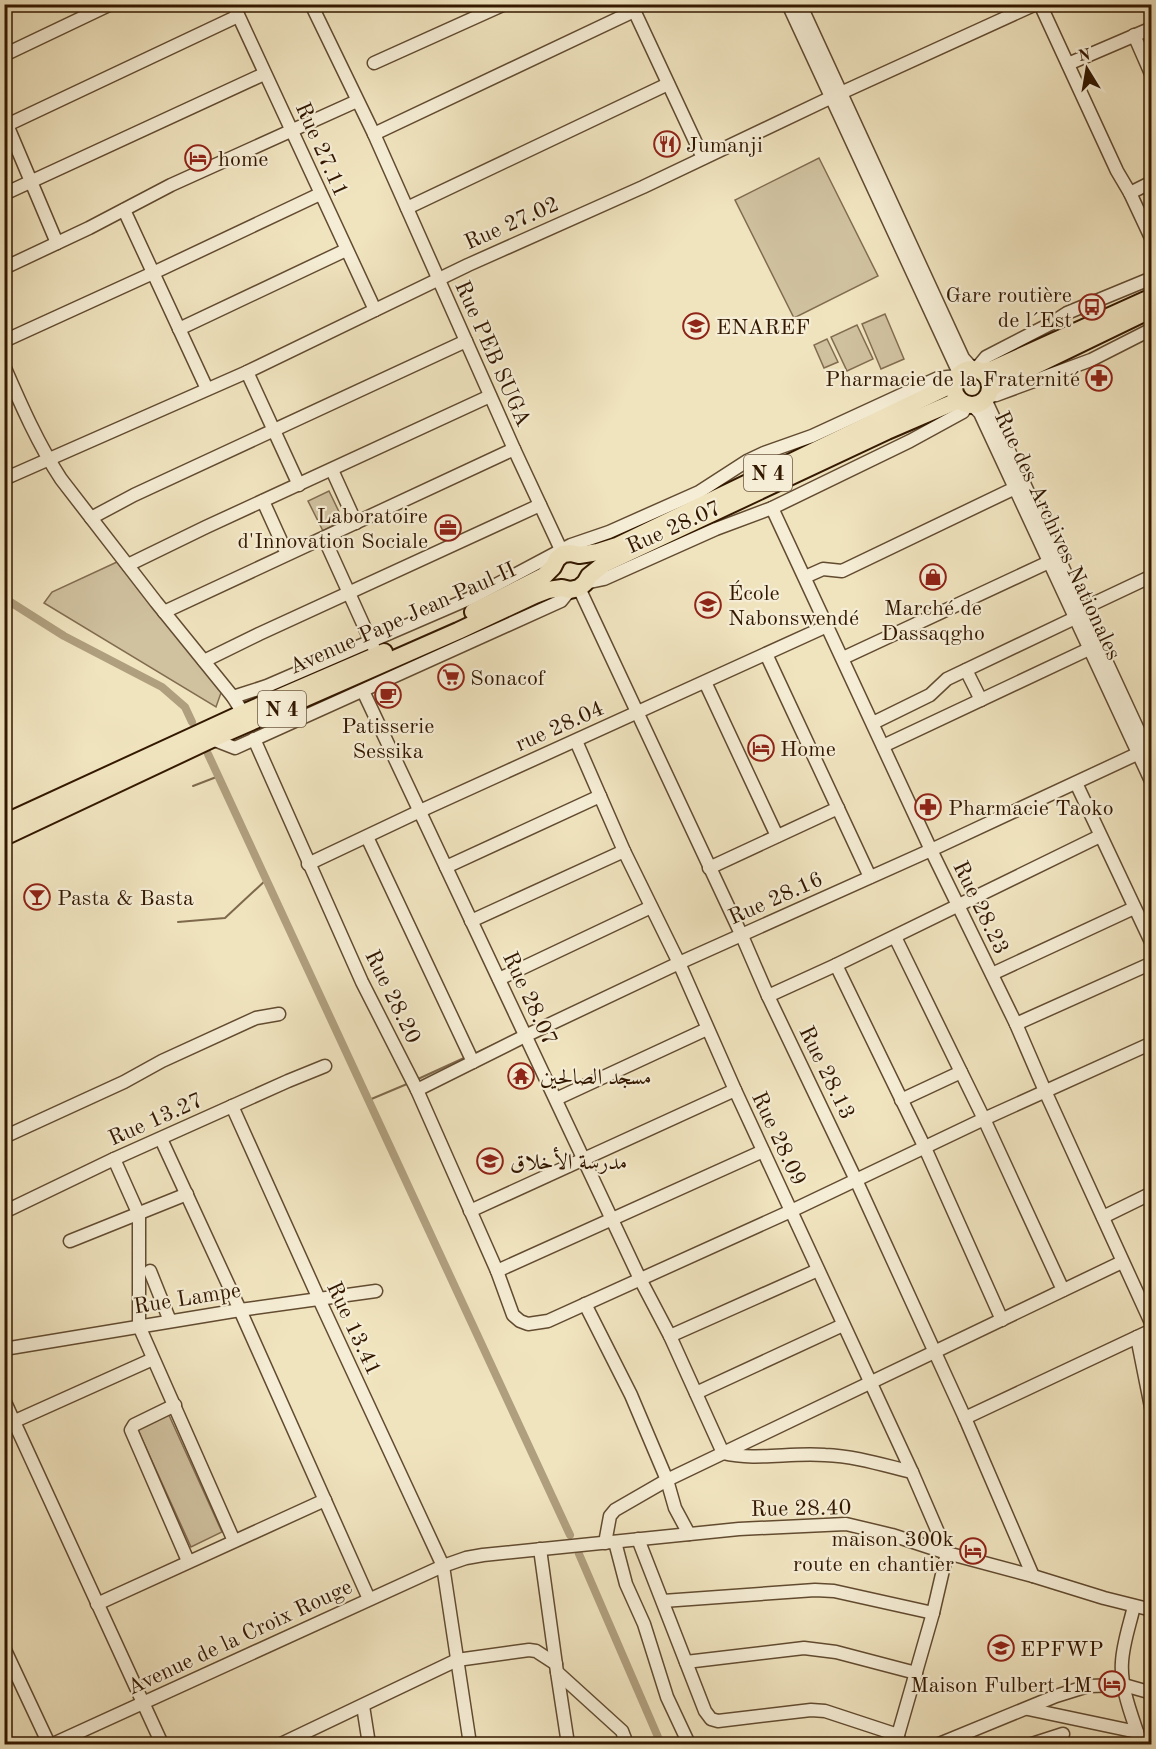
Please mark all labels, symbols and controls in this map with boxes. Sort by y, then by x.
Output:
north arrow [1057,39,1117,99]
text: N [1077,47,1093,65]
street label: Rue 27.11 [291,99,352,200]
restaurant icon: Jumanji [652,129,682,159]
place label: Jumanji [686,135,763,157]
hotel icon: home [183,143,213,173]
place label: home [218,149,268,171]
street label: Rue 27.02 [461,193,562,254]
street label: Rue PEB SUGA [450,278,534,430]
place label: Gare routière de l´Est [945,285,1072,332]
bus stop icon: Gare routière de l´Est [1077,292,1107,322]
school or university icon: ENAREF [681,311,711,341]
place label: ENAREF [716,317,810,339]
pharmacy icon: Pharmacie de la Fraternité [1084,363,1114,393]
place label: Pharmacie de la Fraternité [825,369,1080,391]
street label: Rue des Archives Nationales [990,408,1125,664]
road number: N 4 [744,455,792,491]
street label: Rue 28.07 [623,497,724,558]
place label: Laboratoire d'Innovation Sociale [237,506,428,553]
office icon: Laboratoire d'Innovation Sociale [433,513,463,543]
street label: Avenue Pape Jean Paul II [286,559,519,679]
shop icon: Marché de Dassaqgho [918,562,948,592]
place label: École Nabonswendé [728,580,859,630]
school or university icon: École Nabonswendé [693,590,723,620]
place label: Marché de Dassaqgho [881,598,985,645]
supermarket icon: Sonacof [436,662,466,692]
place label: Sonacof [470,668,546,690]
cafe icon: Patisserie Sessika [373,680,403,710]
road number: N 4 [258,691,306,727]
street label: rue 28.04 [512,698,607,756]
place label: Patisserie Sessika [342,716,434,763]
hotel icon: Home [746,733,776,763]
place label: Home [780,739,836,761]
pharmacy icon: Pharmacie Taoko [913,792,943,822]
place label: Pharmacie Taoko [948,798,1114,820]
street label: Rue 28.23 [948,858,1012,958]
street label: Rue 28.16 [725,868,826,929]
bar icon: Pasta & Basta [22,882,52,912]
place label: Pasta & Basta [57,888,194,910]
street label: Rue 28.20 [360,947,424,1047]
street label: Rue 28.07 [498,948,560,1049]
street label: Rue 28.13 [794,1023,858,1123]
temple icon: مسجد الصالحين [506,1061,536,1091]
place label: مسجد الصالحين [540,1067,652,1090]
street label: Rue 28.09 [747,1088,809,1189]
street label: Rue 13.27 [105,1089,206,1150]
school or university icon: مدرسة الأخلاق [475,1146,505,1176]
place label: مدرسة الأخلاق [510,1146,627,1175]
street label: Rue 13.41 [322,1278,384,1379]
street label: Rue Lampe [132,1280,243,1318]
street label: Rue 28.40 [750,1497,852,1521]
place label: maison 300k route en chantier [793,1529,954,1576]
hotel icon: maison 300k route en chantier [958,1536,988,1566]
street label: Avenue de la Croix Rouge [124,1576,356,1700]
school or university icon: EPFWP [986,1633,1016,1663]
place label: EPFWP [1020,1639,1103,1661]
hotel icon: Maison Fulbert 1M [1097,1669,1127,1699]
place label: Maison Fulbert 1M [910,1675,1092,1697]

